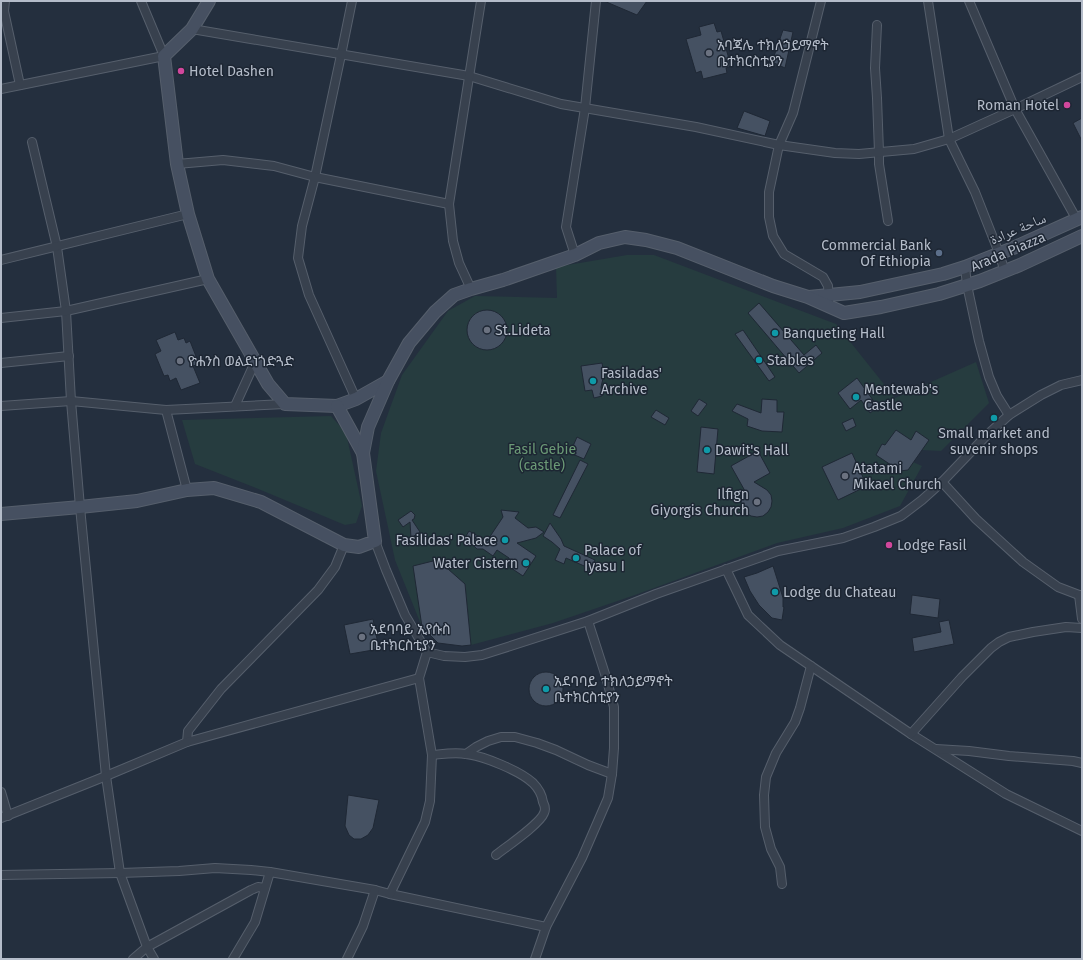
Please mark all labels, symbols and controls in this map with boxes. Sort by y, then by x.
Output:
place label: አባጃሌ ተክለኃይማኖት ቤተክርስቲያን [717,37,829,70]
marker: አባጃሌ ተክለኃይማኖት ቤተክርስቲያን [704,48,714,58]
place label: Hotel Dashen [189,63,274,80]
marker: Hotel Dashen [176,66,186,76]
place label: Roman Hotel [977,97,1059,114]
marker: Roman Hotel [1062,100,1072,110]
street label: ساحة عرادة [987,210,1049,248]
street label: Arada Piazza [968,229,1048,275]
place label: Commercial Bank Of Ethiopia [821,237,932,270]
marker: Commercial Bank Of Ethiopia [934,248,944,258]
place label: St.Lideta [495,322,551,339]
marker: St.Lideta [482,325,492,335]
place label: Banqueting Hall [783,325,885,342]
marker: Banqueting Hall [770,328,780,338]
place label: Stables [767,352,814,369]
place label: ዮሐንስ ወልደነጎድጓድ [188,353,294,370]
marker: Stables [754,355,764,365]
marker: ዮሐንስ ወልደነጎድጓድ [175,356,185,366]
place label: Fasiladas' Archive [601,365,662,398]
marker: Fasiladas' Archive [588,376,598,386]
place label: Mentewab's Castle [864,381,939,414]
marker: Mentewab's Castle [851,392,861,402]
marker: Small market and suvenir shops [989,413,999,423]
place label: Small market and suvenir shops [938,425,1050,458]
park label: Fasil Gebie (castle) [508,441,576,474]
place label: Dawit's Hall [715,442,789,459]
marker: Dawit's Hall [702,445,712,455]
place label: Atatami Mikael Church [853,460,942,493]
marker: Atatami Mikael Church [840,471,850,481]
place label: Ilfign Giyorgis Church [651,486,749,519]
marker: Ilfign Giyorgis Church [752,497,762,507]
place label: Fasilidas' Palace [395,532,497,549]
marker: Fasilidas' Palace [500,535,510,545]
place label: Lodge Fasil [897,537,967,554]
marker: Lodge Fasil [884,540,894,550]
place label: Palace of Iyasu I [584,542,642,575]
marker: Palace of Iyasu I [571,553,581,563]
place label: Water Cistern [433,555,518,572]
marker: Water Cistern [521,558,531,568]
place label: Lodge du Chateau [783,584,896,601]
marker: Lodge du Chateau [770,587,780,597]
place label: አደባባይ ኢየሱስ ቤተክርስቲያን [370,621,451,654]
marker: አደባባይ ኢየሱስ ቤተክርስቲያን [357,632,367,642]
place label: አደባባይ ተክለኃይማኖት ቤተክርስቲያን [554,673,673,706]
marker: አደባባይ ተክለኃይማኖት ቤተክርስቲያን [541,684,551,694]

